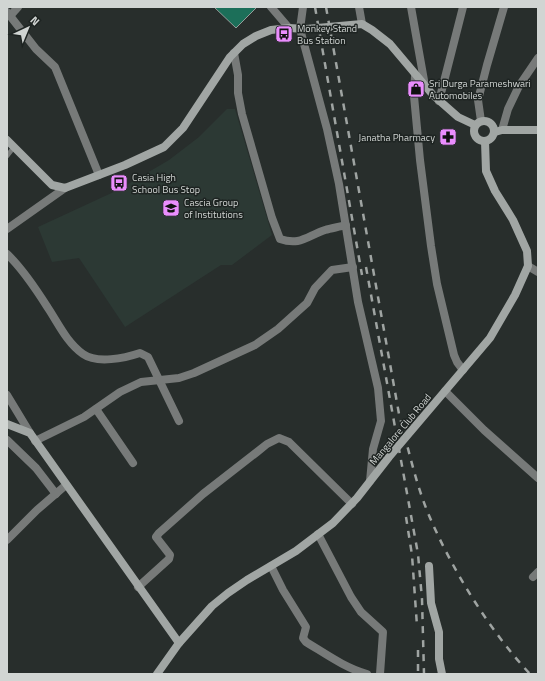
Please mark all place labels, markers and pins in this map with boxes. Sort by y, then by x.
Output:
place label: Monkey Stand Bus Station [297,21,357,48]
bus stop icon: Monkey Stand Bus Station [274,24,294,44]
place label: Sri Durga Parameshwari Automobiles [429,76,531,103]
shop icon: Sri Durga Parameshwari Automobiles [406,79,426,99]
pharmacy icon: Janatha Pharmacy [438,127,458,147]
place label: Janatha Pharmacy [358,130,435,145]
place label: Casia High School Bus Stop [132,170,200,197]
bus stop icon: Casia High School Bus Stop [109,173,129,193]
place label: Cascia Group of Institutions [184,195,243,222]
school or university icon: Cascia Group of Institutions [161,198,181,218]

